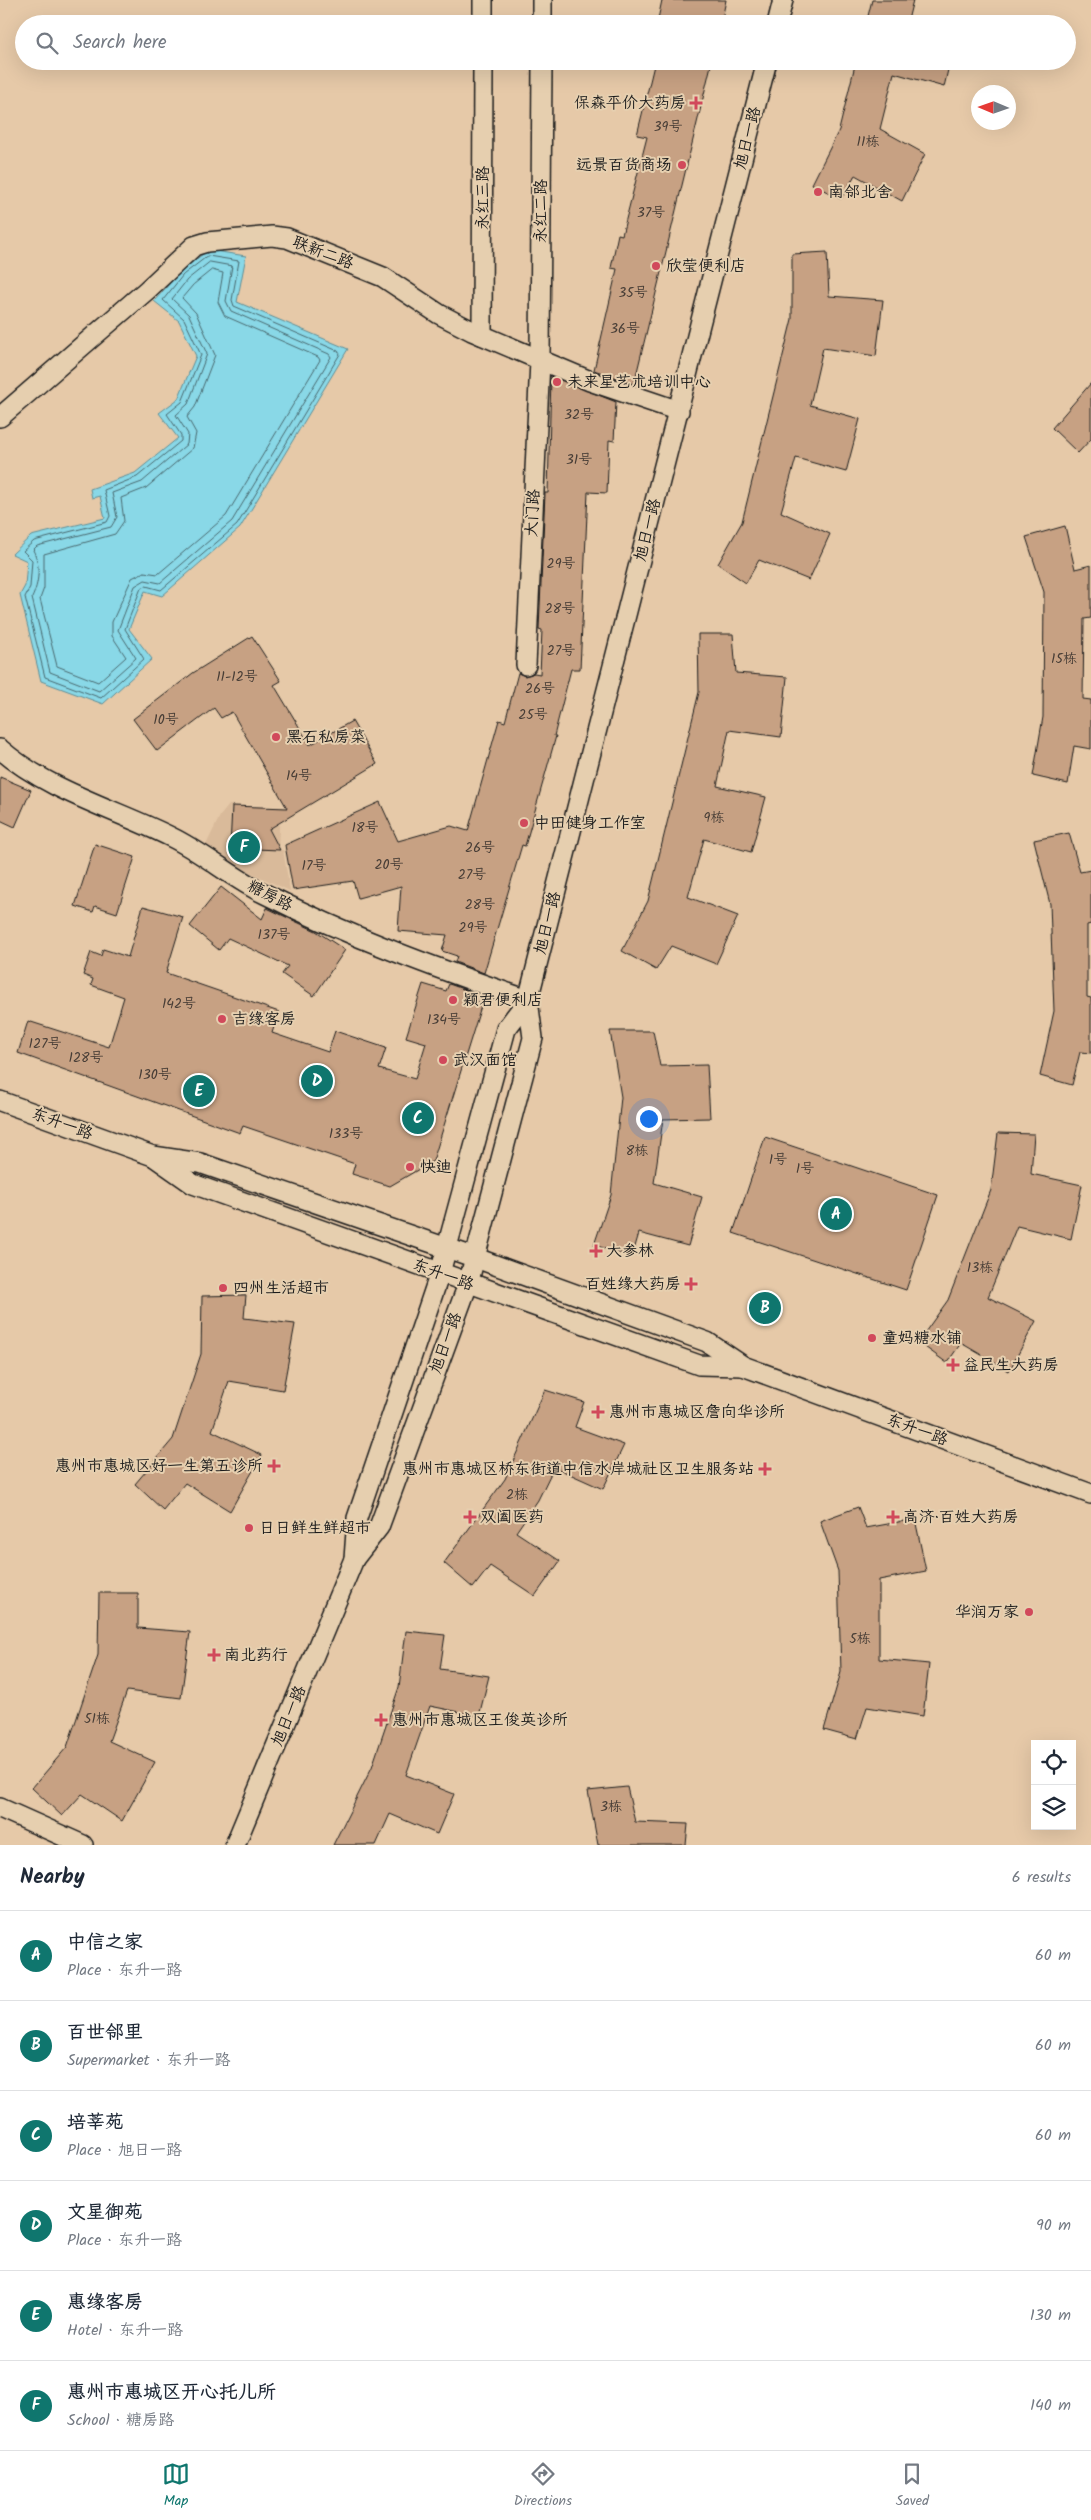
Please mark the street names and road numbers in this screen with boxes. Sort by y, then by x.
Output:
street label: 旭日一路 [728,104,768,172]
street label: 永红三路 [471,166,496,230]
street label: 永红二路 [529,179,554,243]
street label: 联新二路 [289,230,357,276]
street label: 大门路 [519,488,547,538]
street label: 旭日一路 [628,496,668,564]
street label: 糖房路 [243,874,297,918]
street label: 旭日一路 [528,889,568,957]
street label: 东升一路 [28,1101,96,1147]
street label: 东升一路 [409,1252,477,1298]
street label: 旭日一路 [423,1309,469,1377]
street label: 东升一路 [883,1407,951,1453]
street label: 旭日一路 [265,1682,313,1750]

